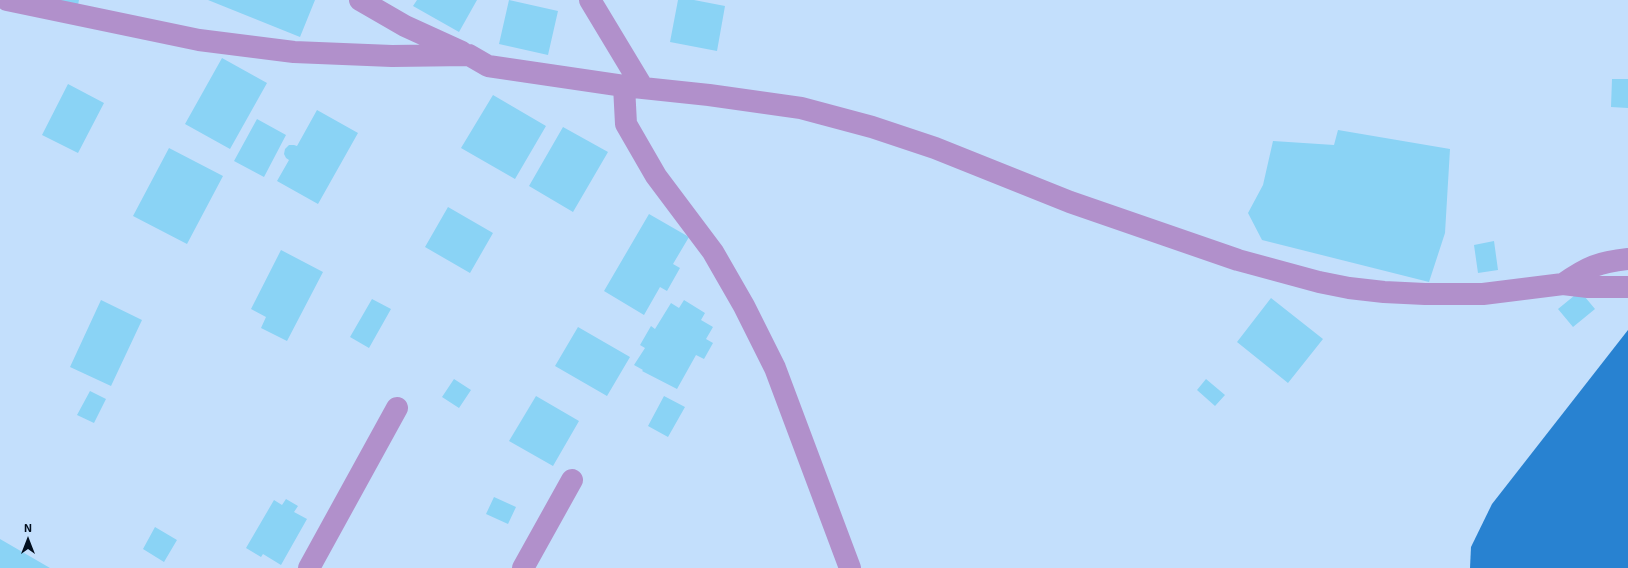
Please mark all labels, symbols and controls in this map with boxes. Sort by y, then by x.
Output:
north arrow [8,520,48,560]
text: N [24,521,32,534]

